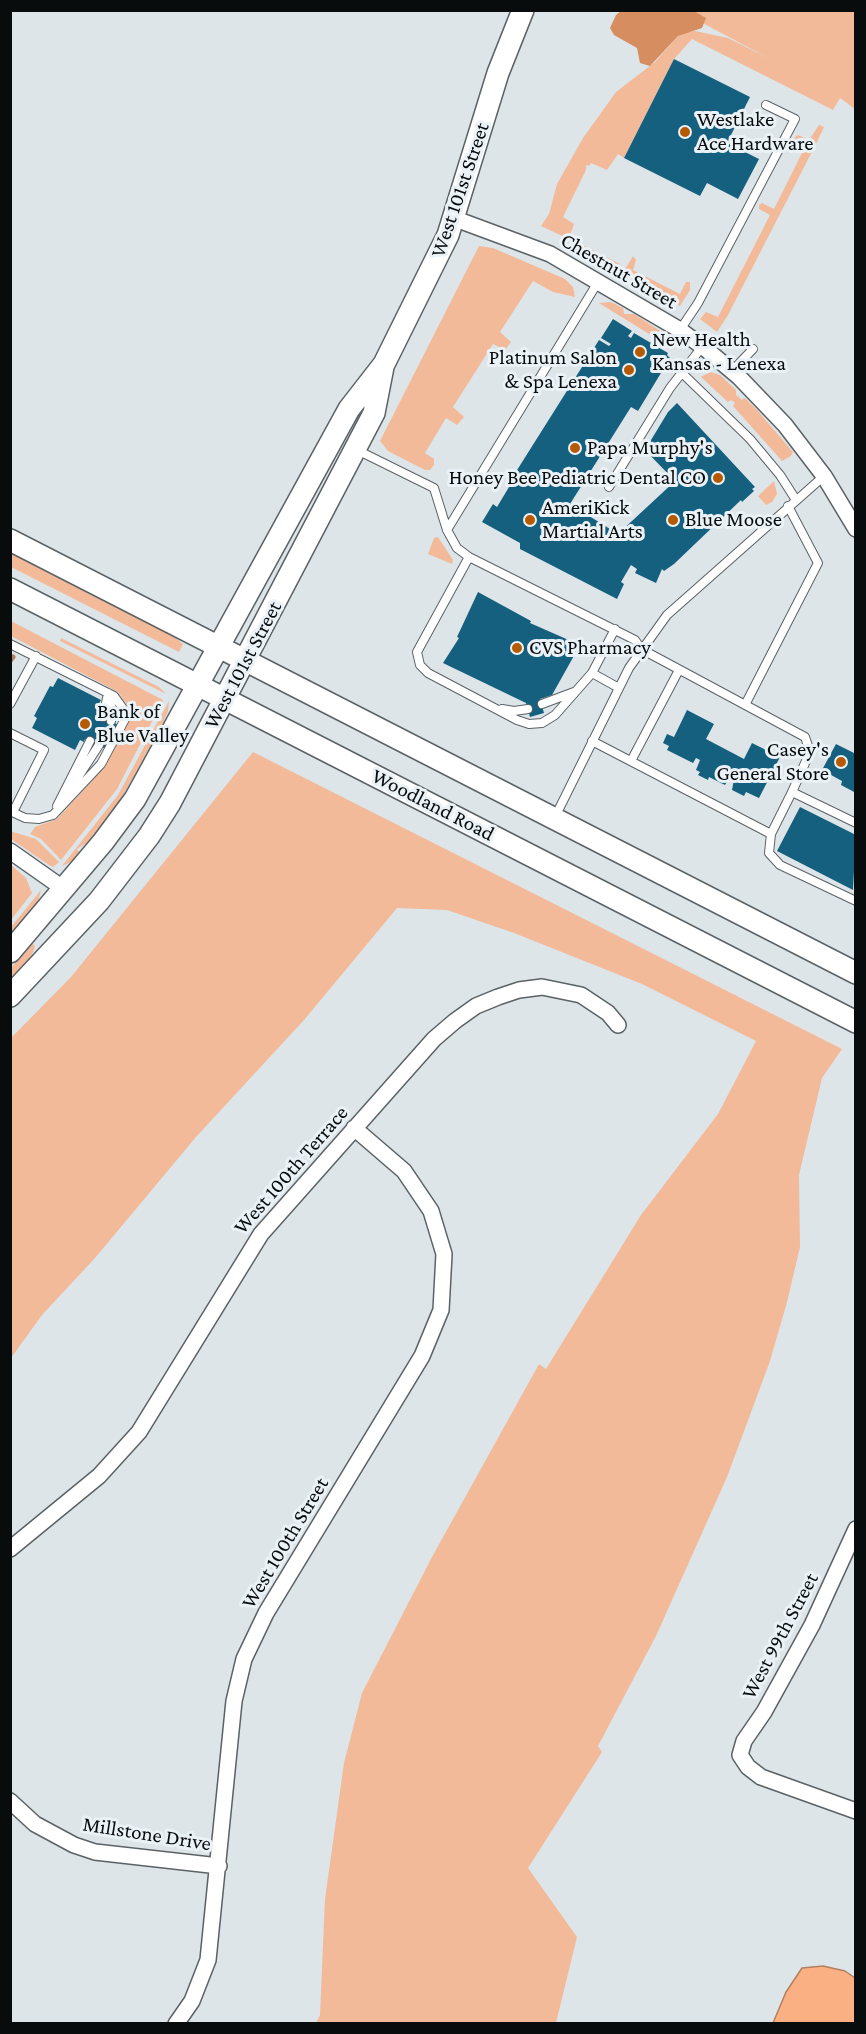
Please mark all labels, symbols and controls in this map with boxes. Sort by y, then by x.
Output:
place label: Westlake Ace Hardware [697,107,814,157]
street label: West 101st Street [425,119,495,261]
marker: Westlake Ace Hardware [678,125,692,139]
street label: Chestnut Street [556,227,682,315]
place label: New Health Kansas - Lenexa [652,327,786,377]
place label: Platinum Salon & Spa Lenexa [489,345,617,395]
marker: New Health Kansas - Lenexa [633,345,647,359]
marker: Platinum Salon & Spa Lenexa [622,363,636,377]
place label: Papa Murphy's [587,435,713,461]
marker: Papa Murphy's [568,441,582,455]
place label: Honey Bee Pediatric Dental CO [449,465,706,491]
marker: Honey Bee Pediatric Dental CO [711,471,725,485]
place label: AmeriKick Martial Arts [542,495,643,545]
place label: Blue Moose [685,507,782,533]
marker: AmeriKick Martial Arts [523,513,537,527]
marker: Blue Moose [666,513,680,527]
street label: West 101st Street [199,597,287,733]
place label: CVS Pharmacy [529,635,651,661]
marker: CVS Pharmacy [510,641,524,655]
place label: Bank of Blue Valley [97,699,189,749]
marker: Bank of Blue Valley [78,717,92,731]
place label: Casey's General Store [716,737,829,787]
marker: Casey's General Store [834,755,848,769]
street label: Woodland Road [367,763,499,847]
street label: West 100th Terrace [228,1101,354,1239]
street label: West 100th Street [236,1473,334,1613]
street label: West 99th Street [736,1569,824,1703]
street label: Millstone Drive [81,1811,213,1857]

